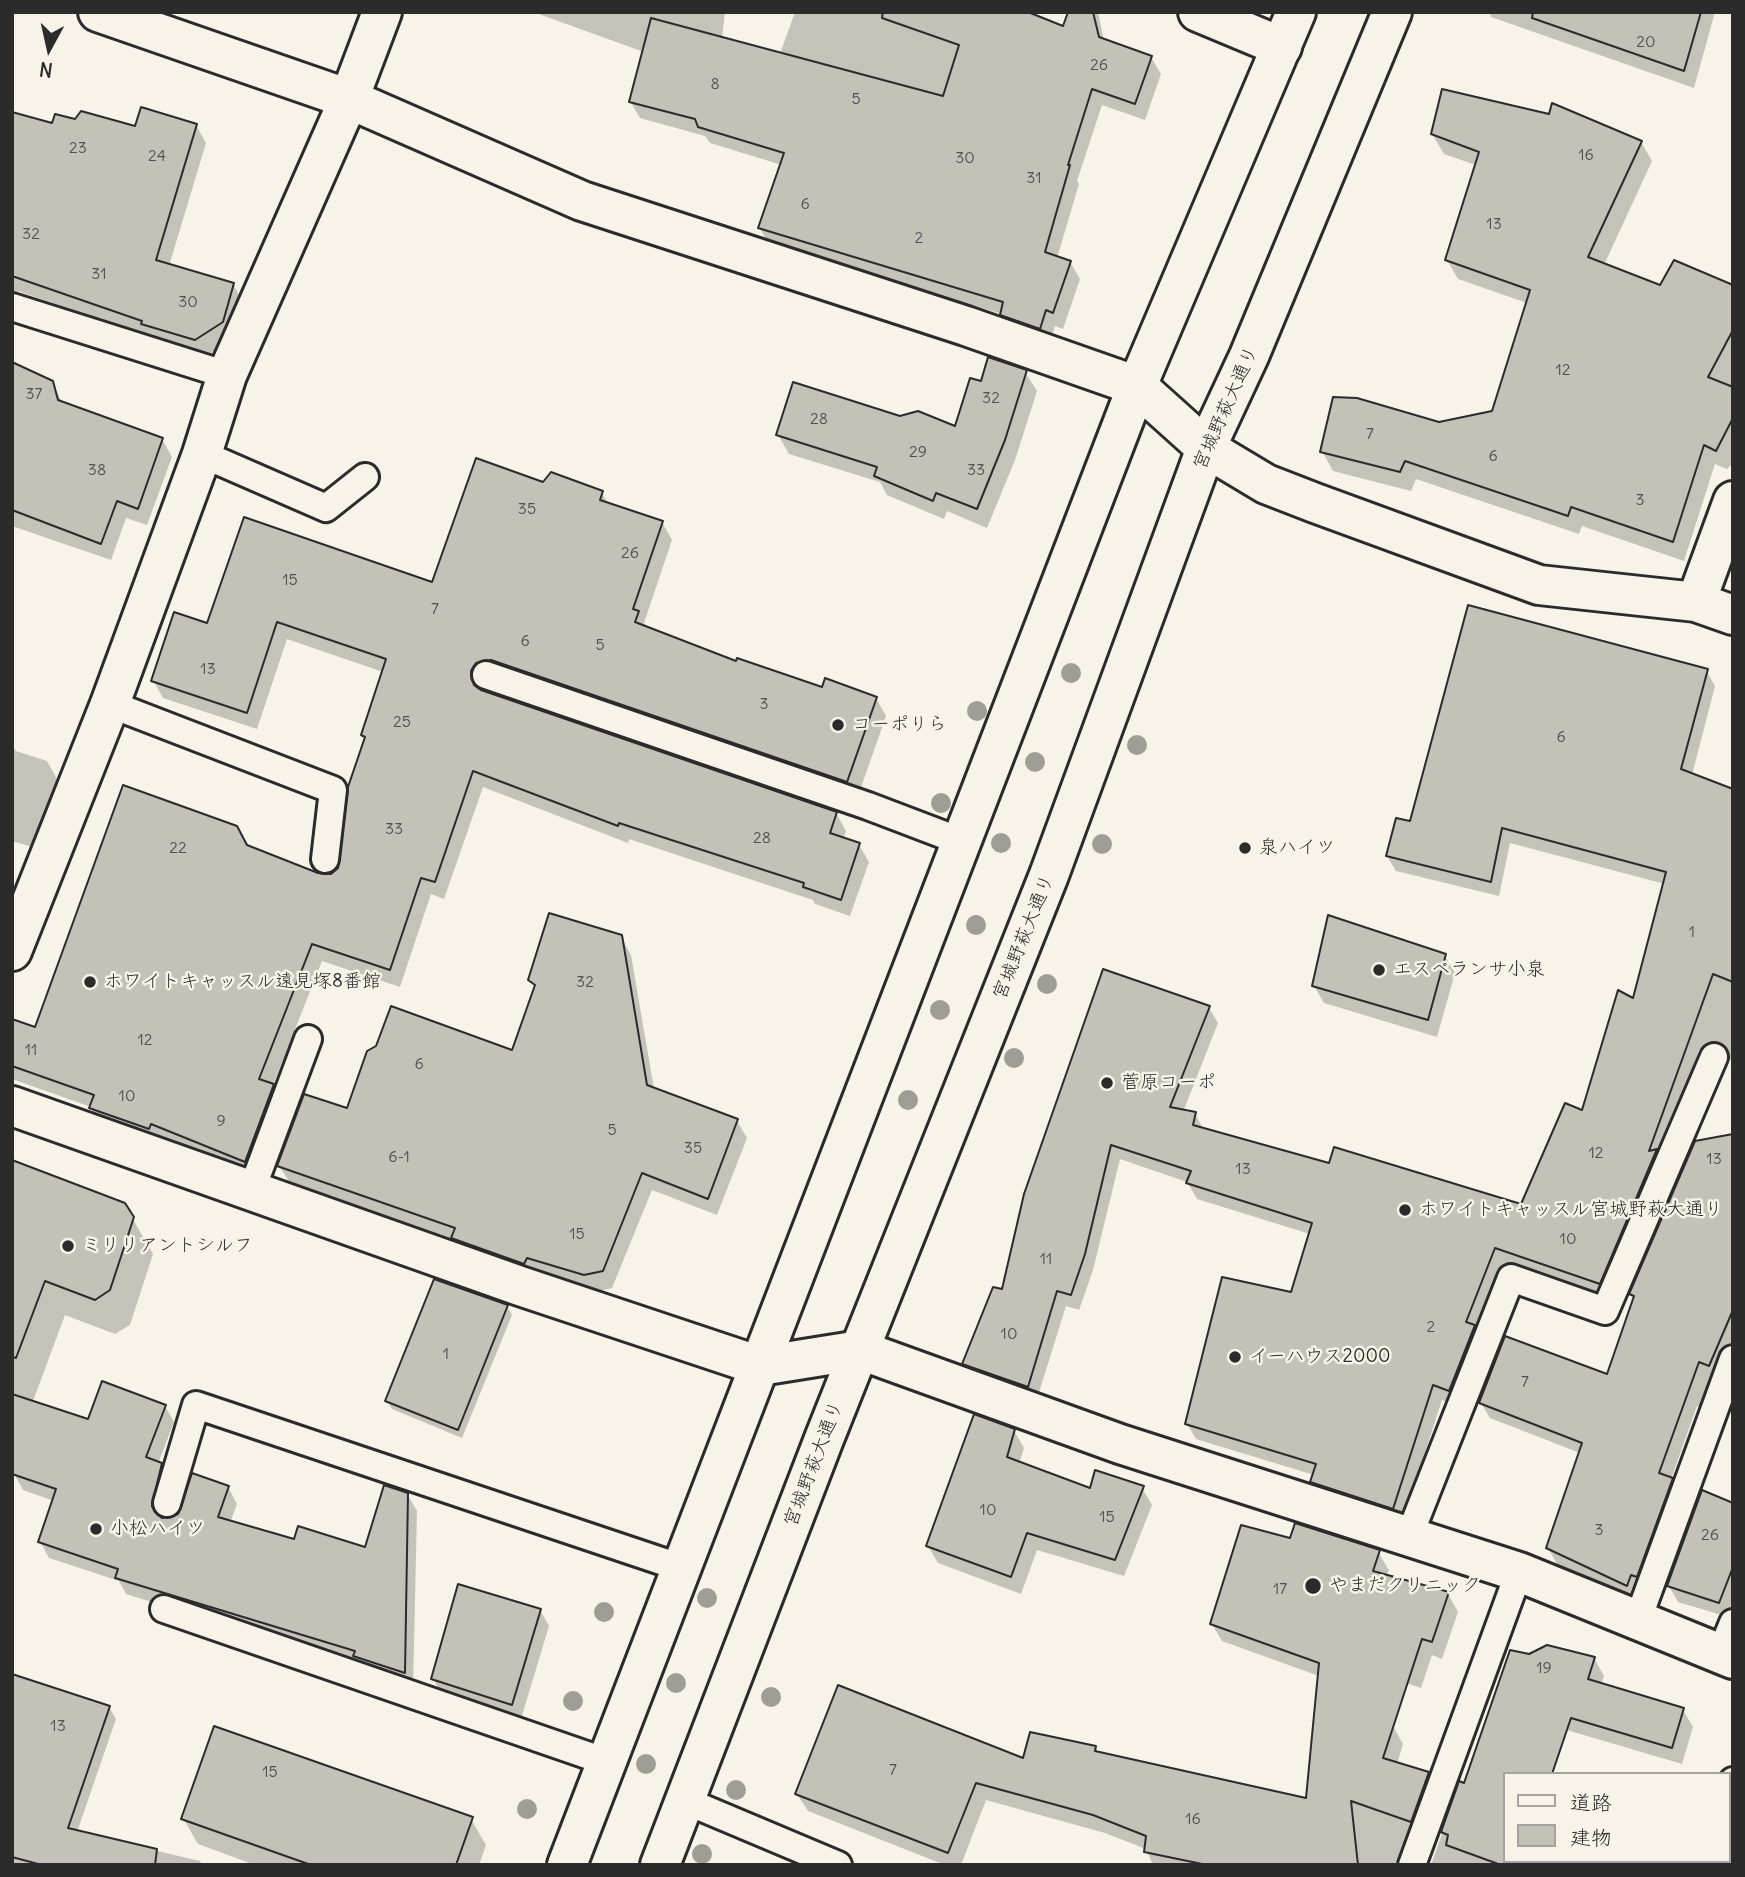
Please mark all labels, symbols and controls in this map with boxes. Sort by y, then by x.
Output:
north arrow [14,14,84,84]
house number: 20 [1636,32,1656,52]
house number: 26 [1090,55,1108,75]
text: N [38,57,54,83]
house number: 8 [710,74,720,94]
house number: 5 [851,89,861,109]
house number: 23 [69,138,87,158]
house number: 16 [1578,145,1594,165]
house number: 24 [148,146,166,166]
house number: 30 [955,148,975,168]
house number: 31 [1026,168,1042,188]
house number: 6 [800,194,810,214]
house number: 13 [1486,214,1502,234]
house number: 32 [22,224,40,244]
house number: 2 [915,228,923,248]
house number: 31 [91,264,107,284]
house number: 30 [178,292,198,312]
street label: 宮城野萩大通り [1189,343,1263,473]
house number: 12 [1555,360,1571,380]
house number: 37 [26,384,42,404]
house number: 32 [982,388,1000,408]
house number: 28 [810,409,828,429]
house number: 7 [1366,424,1374,444]
house number: 29 [909,442,927,462]
house number: 6 [1488,446,1498,466]
house number: 38 [88,460,106,480]
house number: 33 [967,460,985,480]
house number: 3 [1635,490,1645,510]
house number: 35 [518,499,536,519]
house number: 26 [621,543,639,563]
house number: 15 [282,570,298,590]
house number: 7 [431,599,439,619]
house number: 6 [520,631,530,651]
house number: 5 [595,635,605,655]
house number: 13 [200,659,216,679]
house number: 3 [759,694,769,714]
house number: 25 [393,712,411,732]
place label: コーポりら [852,714,947,736]
marker: コーポりら [830,717,846,733]
house number: 6 [1556,727,1566,747]
house number: 33 [385,819,403,839]
house number: 28 [753,828,771,848]
place label: 泉ハイツ [1259,837,1335,859]
house number: 22 [169,838,187,858]
marker: 泉ハイツ [1237,840,1253,856]
street label: 宮城野萩大通り [989,871,1059,1003]
house number: 1 [1689,922,1695,942]
place label: エスペランサ小泉 [1393,959,1545,981]
marker: エスペランサ小泉 [1371,962,1387,978]
place label: ホワイトキャッスル遠見塚8番館 [104,971,381,993]
house number: 32 [576,972,594,992]
marker: ホワイトキャッスル遠見塚8番館 [82,974,98,990]
house number: 12 [137,1030,153,1050]
house number: 11 [25,1040,37,1060]
house number: 6 [414,1054,424,1074]
place label: 菅原コーポ [1121,1072,1216,1094]
marker: 菅原コーポ [1099,1075,1115,1091]
house number: 10 [119,1086,135,1106]
house number: 9 [216,1111,226,1131]
house number: 5 [607,1120,617,1140]
house number: 35 [684,1138,702,1158]
house number: 12 [1588,1143,1604,1163]
house number: 6-1 [388,1147,410,1167]
house number: 13 [1706,1149,1722,1169]
house number: 13 [1235,1159,1251,1179]
place label: ホワイトキャッスル宮城野萩大通り [1419,1199,1723,1221]
marker: ホワイトキャッスル宮城野萩大通り [1397,1202,1413,1218]
house number: 15 [569,1224,585,1244]
house number: 10 [1560,1229,1576,1249]
place label: ミリリアントシルフ [82,1235,253,1257]
marker: ミリリアントシルフ [60,1238,76,1254]
house number: 11 [1040,1249,1052,1269]
house number: 2 [1427,1317,1435,1337]
house number: 10 [1001,1324,1017,1344]
house number: 1 [443,1344,449,1364]
place label: イーハウス2000 [1249,1346,1390,1368]
marker: イーハウス2000 [1227,1349,1243,1365]
house number: 7 [1521,1372,1529,1392]
street label: 宮城野萩大通り [780,1398,848,1530]
house number: 10 [980,1500,996,1520]
house number: 15 [1099,1507,1115,1527]
place label: 小松ハイツ [110,1518,205,1540]
house number: 3 [1594,1520,1604,1540]
marker: 小松ハイツ [88,1521,104,1537]
house number: 26 [1701,1525,1719,1545]
place label: やまだクリニック [1329,1575,1481,1597]
marker: やまだクリニック [1303,1576,1323,1596]
house number: 17 [1273,1579,1287,1599]
house number: 19 [1536,1658,1552,1678]
house number: 13 [50,1716,66,1736]
house number: 7 [889,1760,897,1780]
house number: 15 [262,1762,278,1782]
legend [1504,1772,1731,1863]
text: 道路 [1570,1789,1612,1816]
house number: 16 [1185,1809,1201,1829]
text: 建物 [1570,1824,1612,1851]

